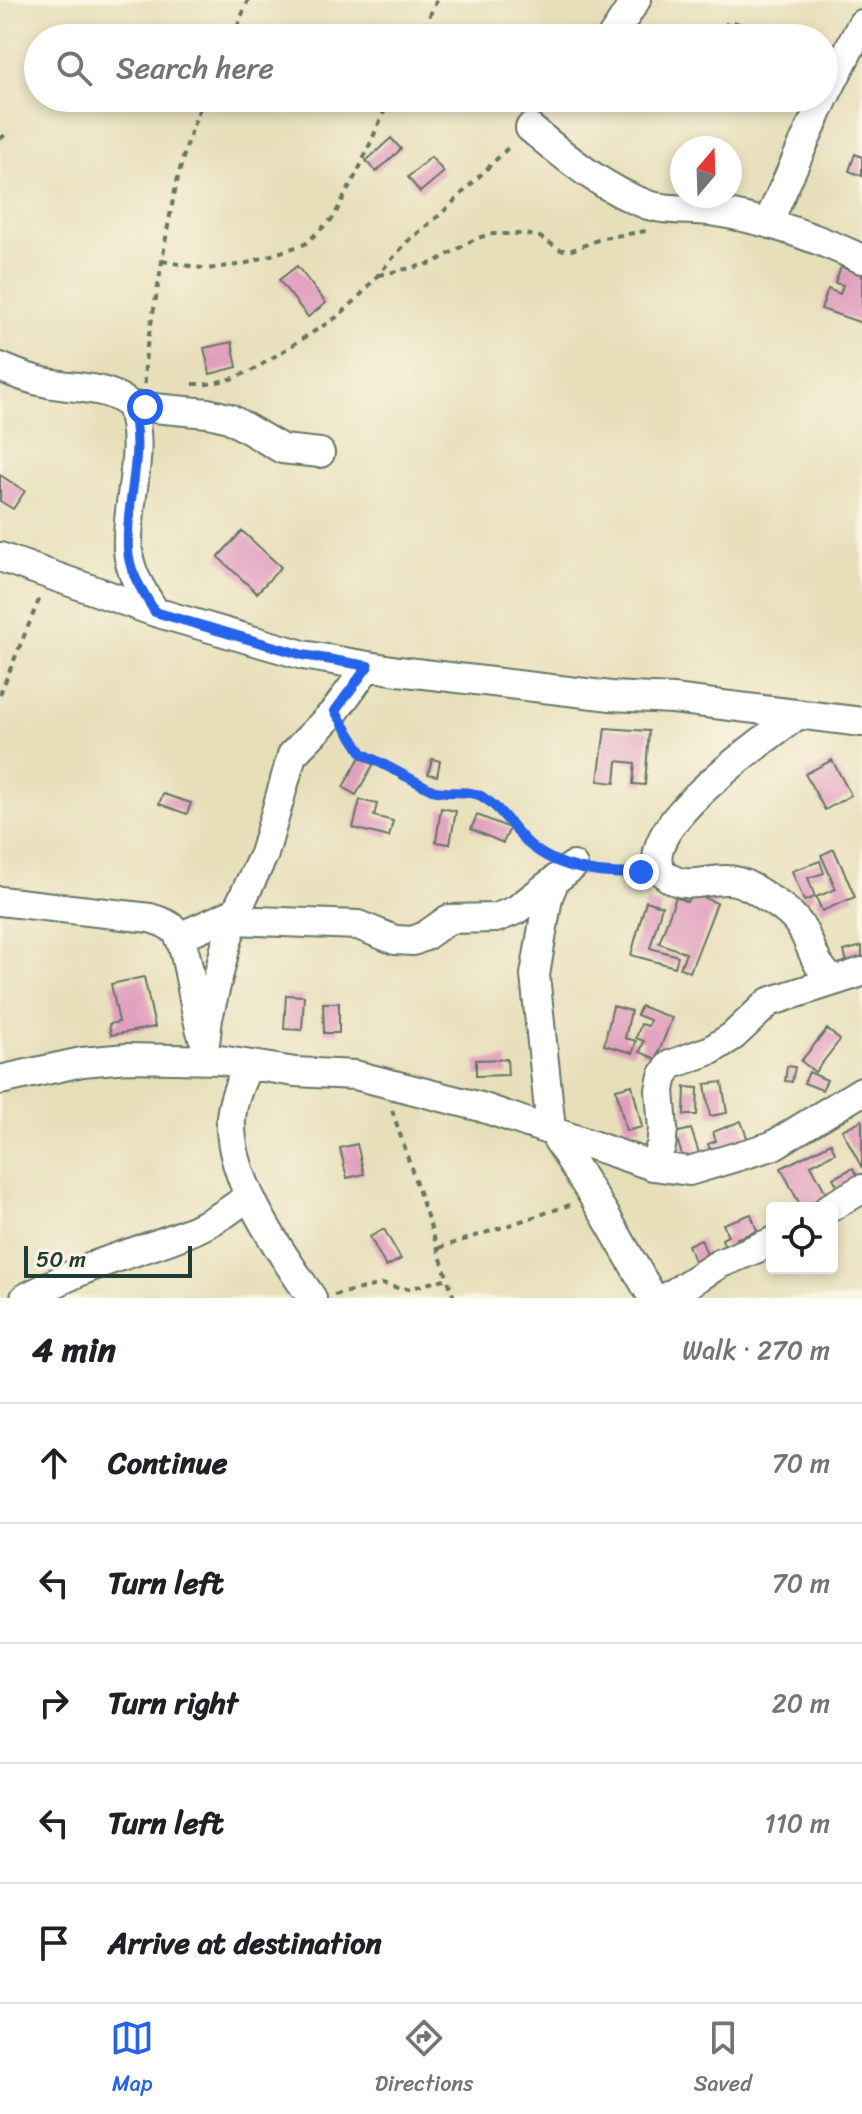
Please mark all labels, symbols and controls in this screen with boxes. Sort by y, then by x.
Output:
search box [24,24,838,112]
text: Search here [116,41,274,95]
icon: search [52,46,96,90]
north arrow [670,136,742,208]
route start [127,389,163,425]
route end [623,854,659,890]
map controls [766,1202,838,1274]
button: locate [766,1202,838,1274]
text: 50 m [36,1240,86,1279]
scale bar [24,1242,192,1278]
text: 4 min [32,1320,116,1380]
text: Walk · 270 m [682,1327,830,1373]
text: Continue [108,1436,227,1490]
text: 70 m [772,1440,830,1486]
icon: ahead [32,1441,76,1485]
text: Turn left [108,1556,224,1610]
text: 70 m [772,1560,830,1606]
icon: left [32,1561,76,1605]
text: Turn right [108,1676,238,1730]
text: 20 m [772,1680,830,1726]
icon: right [32,1681,76,1725]
text: Turn left [108,1796,224,1850]
text: 110 m [765,1800,830,1846]
icon: left [32,1801,76,1845]
text: Arrive at destination [108,1916,382,1970]
icon: arrive [32,1921,76,1965]
tab: Map [110,2016,154,2103]
tab: Directions [375,2016,473,2103]
tab: Saved [694,2016,752,2103]

